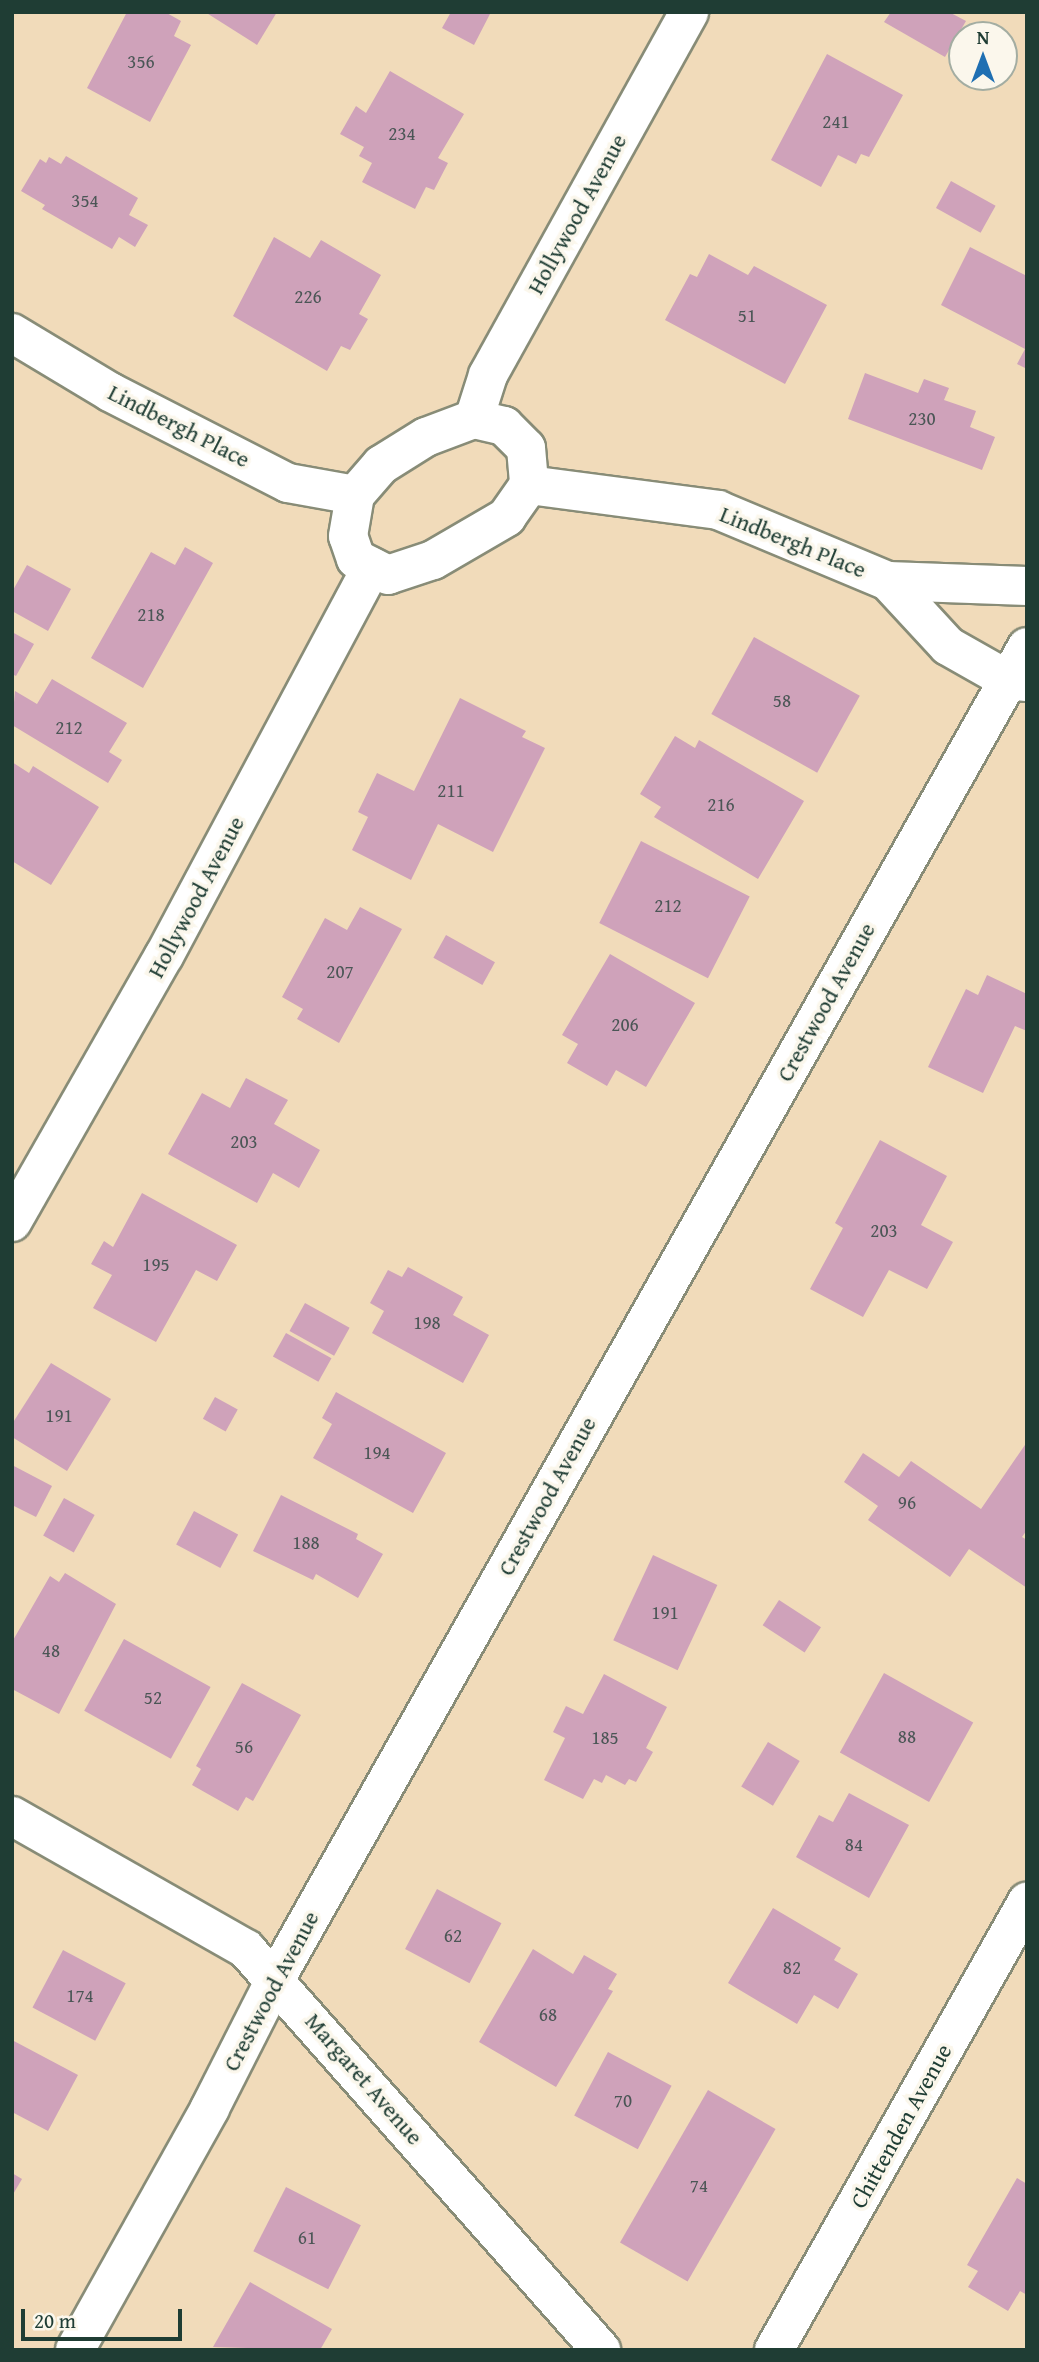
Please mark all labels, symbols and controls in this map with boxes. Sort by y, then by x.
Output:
north arrow [948,21,1018,91]
text: N [977,23,989,51]
house number: 356 [127,51,155,73]
house number: 241 [822,111,850,133]
house number: 234 [388,123,416,145]
street label: Hollywood Avenue [522,129,632,299]
house number: 354 [71,190,99,212]
house number: 226 [294,286,322,308]
house number: 51 [738,305,756,327]
street label: Lindbergh Place [104,378,254,474]
house number: 230 [908,408,936,430]
street label: Lindbergh Place [716,500,870,584]
house number: 218 [137,604,165,626]
house number: 58 [773,690,791,712]
house number: 212 [55,717,83,739]
house number: 211 [437,780,465,802]
house number: 216 [707,794,735,816]
street label: Hollywood Avenue [142,812,250,982]
house number: 212 [654,895,682,917]
street label: Crestwood Avenue [771,918,881,1086]
house number: 207 [326,961,354,983]
house number: 206 [611,1014,639,1036]
house number: 203 [230,1131,258,1153]
house number: 203 [870,1220,898,1242]
house number: 195 [142,1254,170,1276]
house number: 198 [413,1312,441,1334]
house number: 191 [45,1405,73,1427]
street label: Crestwood Avenue [492,1412,602,1580]
house number: 194 [363,1442,391,1464]
house number: 96 [898,1492,916,1514]
house number: 188 [292,1532,320,1554]
house number: 191 [651,1602,679,1624]
house number: 48 [42,1640,60,1662]
house number: 52 [144,1687,162,1709]
house number: 88 [898,1726,916,1748]
house number: 185 [591,1727,619,1749]
house number: 56 [235,1736,253,1758]
house number: 84 [845,1834,863,1856]
street label: Crestwood Avenue [217,1906,325,2076]
house number: 62 [444,1925,462,1947]
house number: 82 [783,1957,801,1979]
house number: 174 [66,1985,94,2007]
house number: 68 [539,2004,557,2026]
street label: Margaret Avenue [299,2008,429,2150]
street label: Chittenden Avenue [844,2039,958,2213]
house number: 70 [614,2090,632,2112]
house number: 74 [690,2175,708,2197]
house number: 61 [298,2227,316,2249]
scale bar [24,2296,186,2340]
text: 20 m [34,2305,76,2336]

